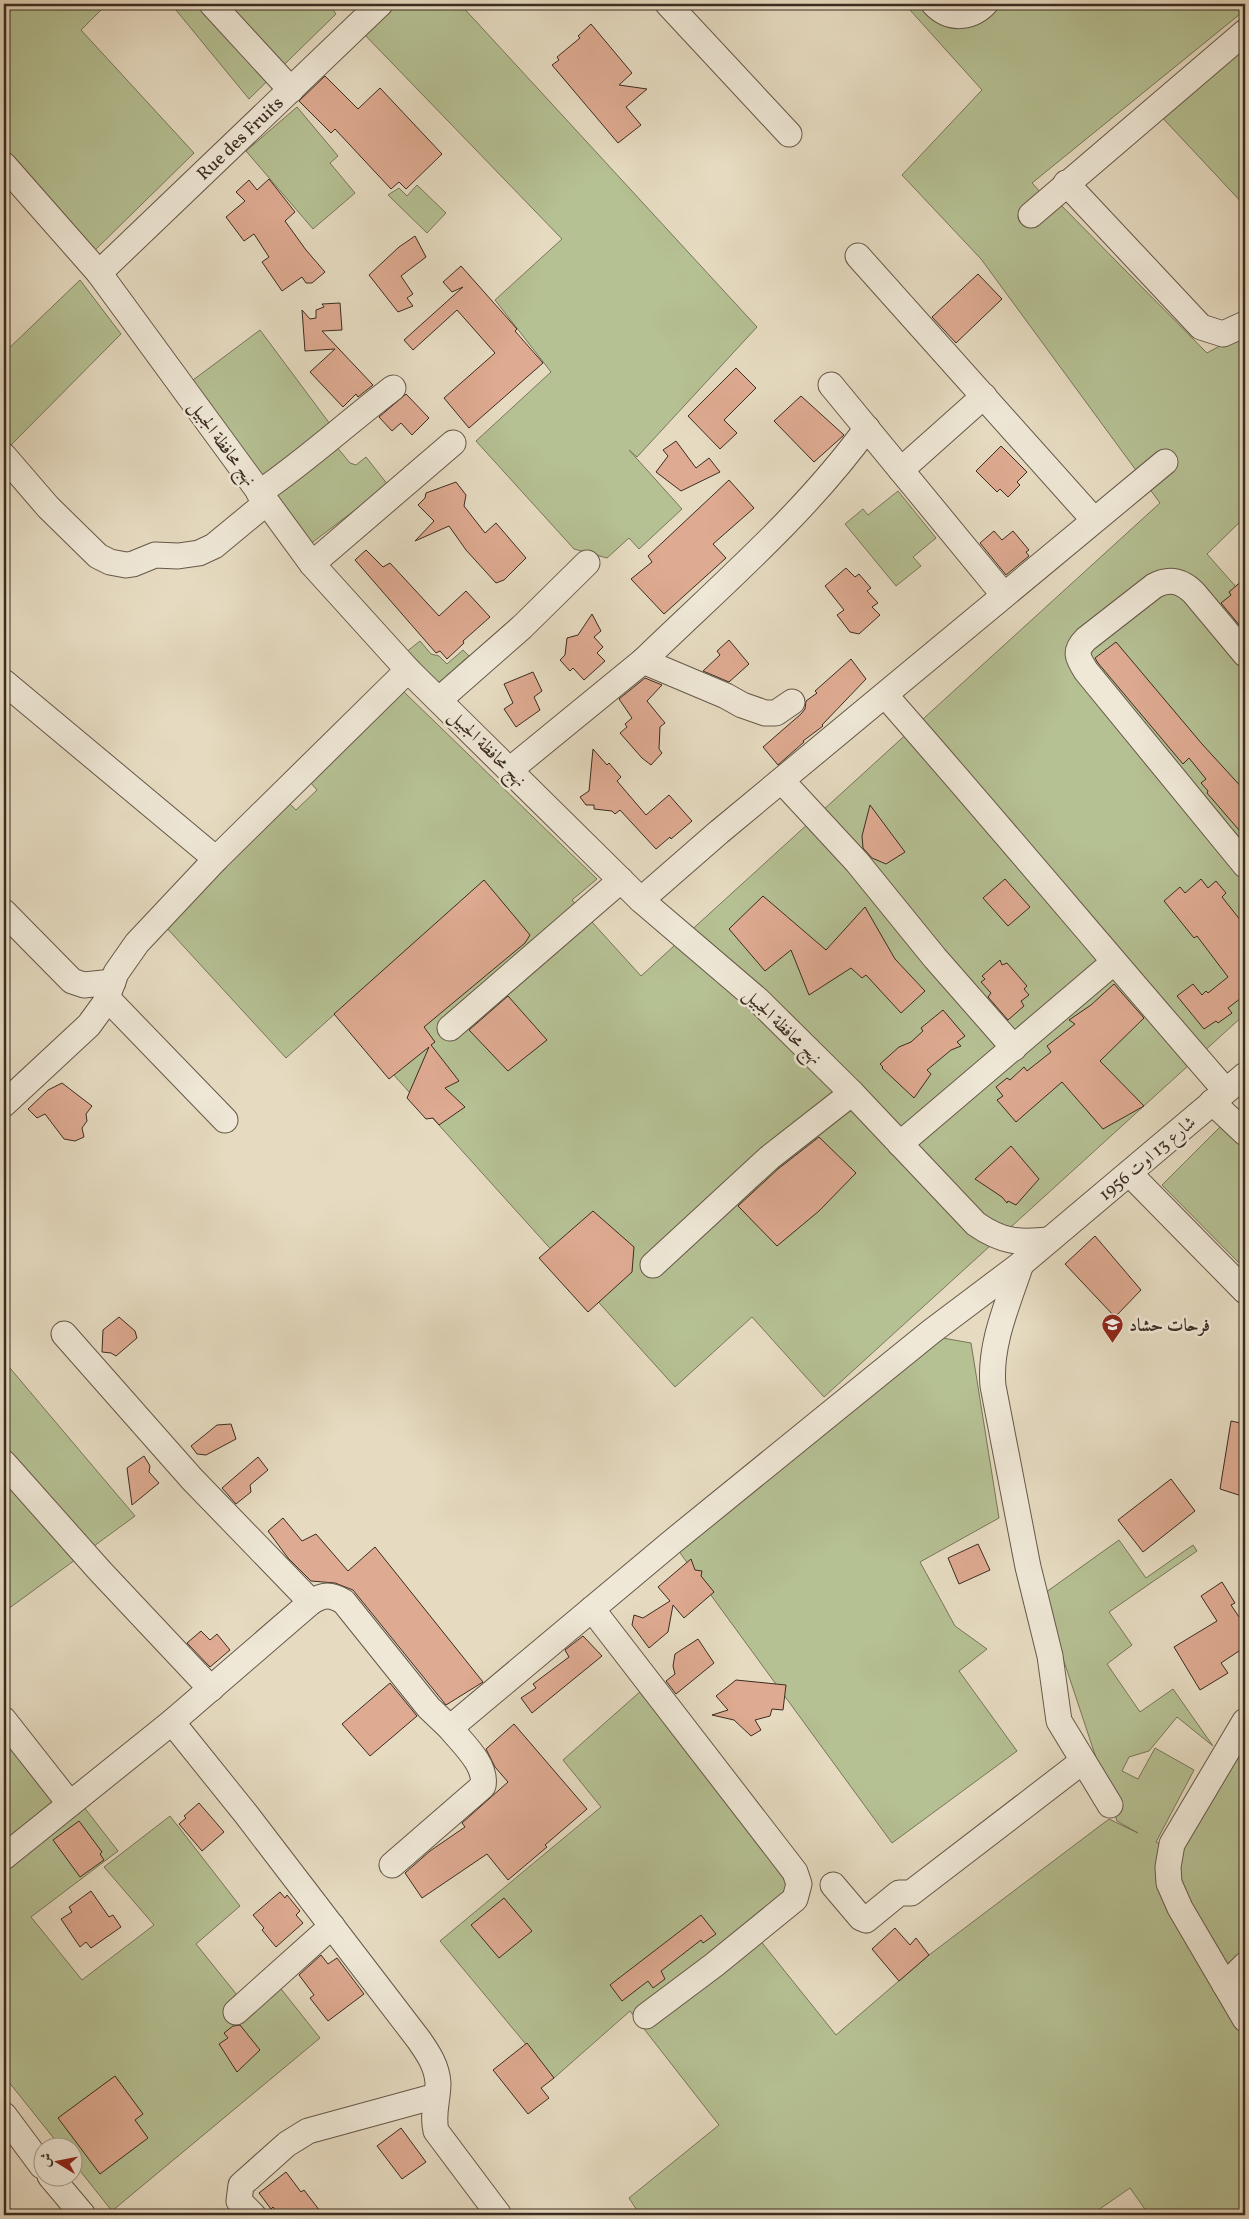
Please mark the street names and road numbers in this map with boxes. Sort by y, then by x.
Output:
street label: Rue des Fruits [192,92,290,187]
street label: نهج محافظة الجبيل [180,396,262,493]
street label: نهج محافظة الجبيل [441,705,531,795]
street label: نهج محافظة الجبيل [736,983,827,1073]
street label: شارع 13 اوت 1956 [1094,1111,1203,1208]

